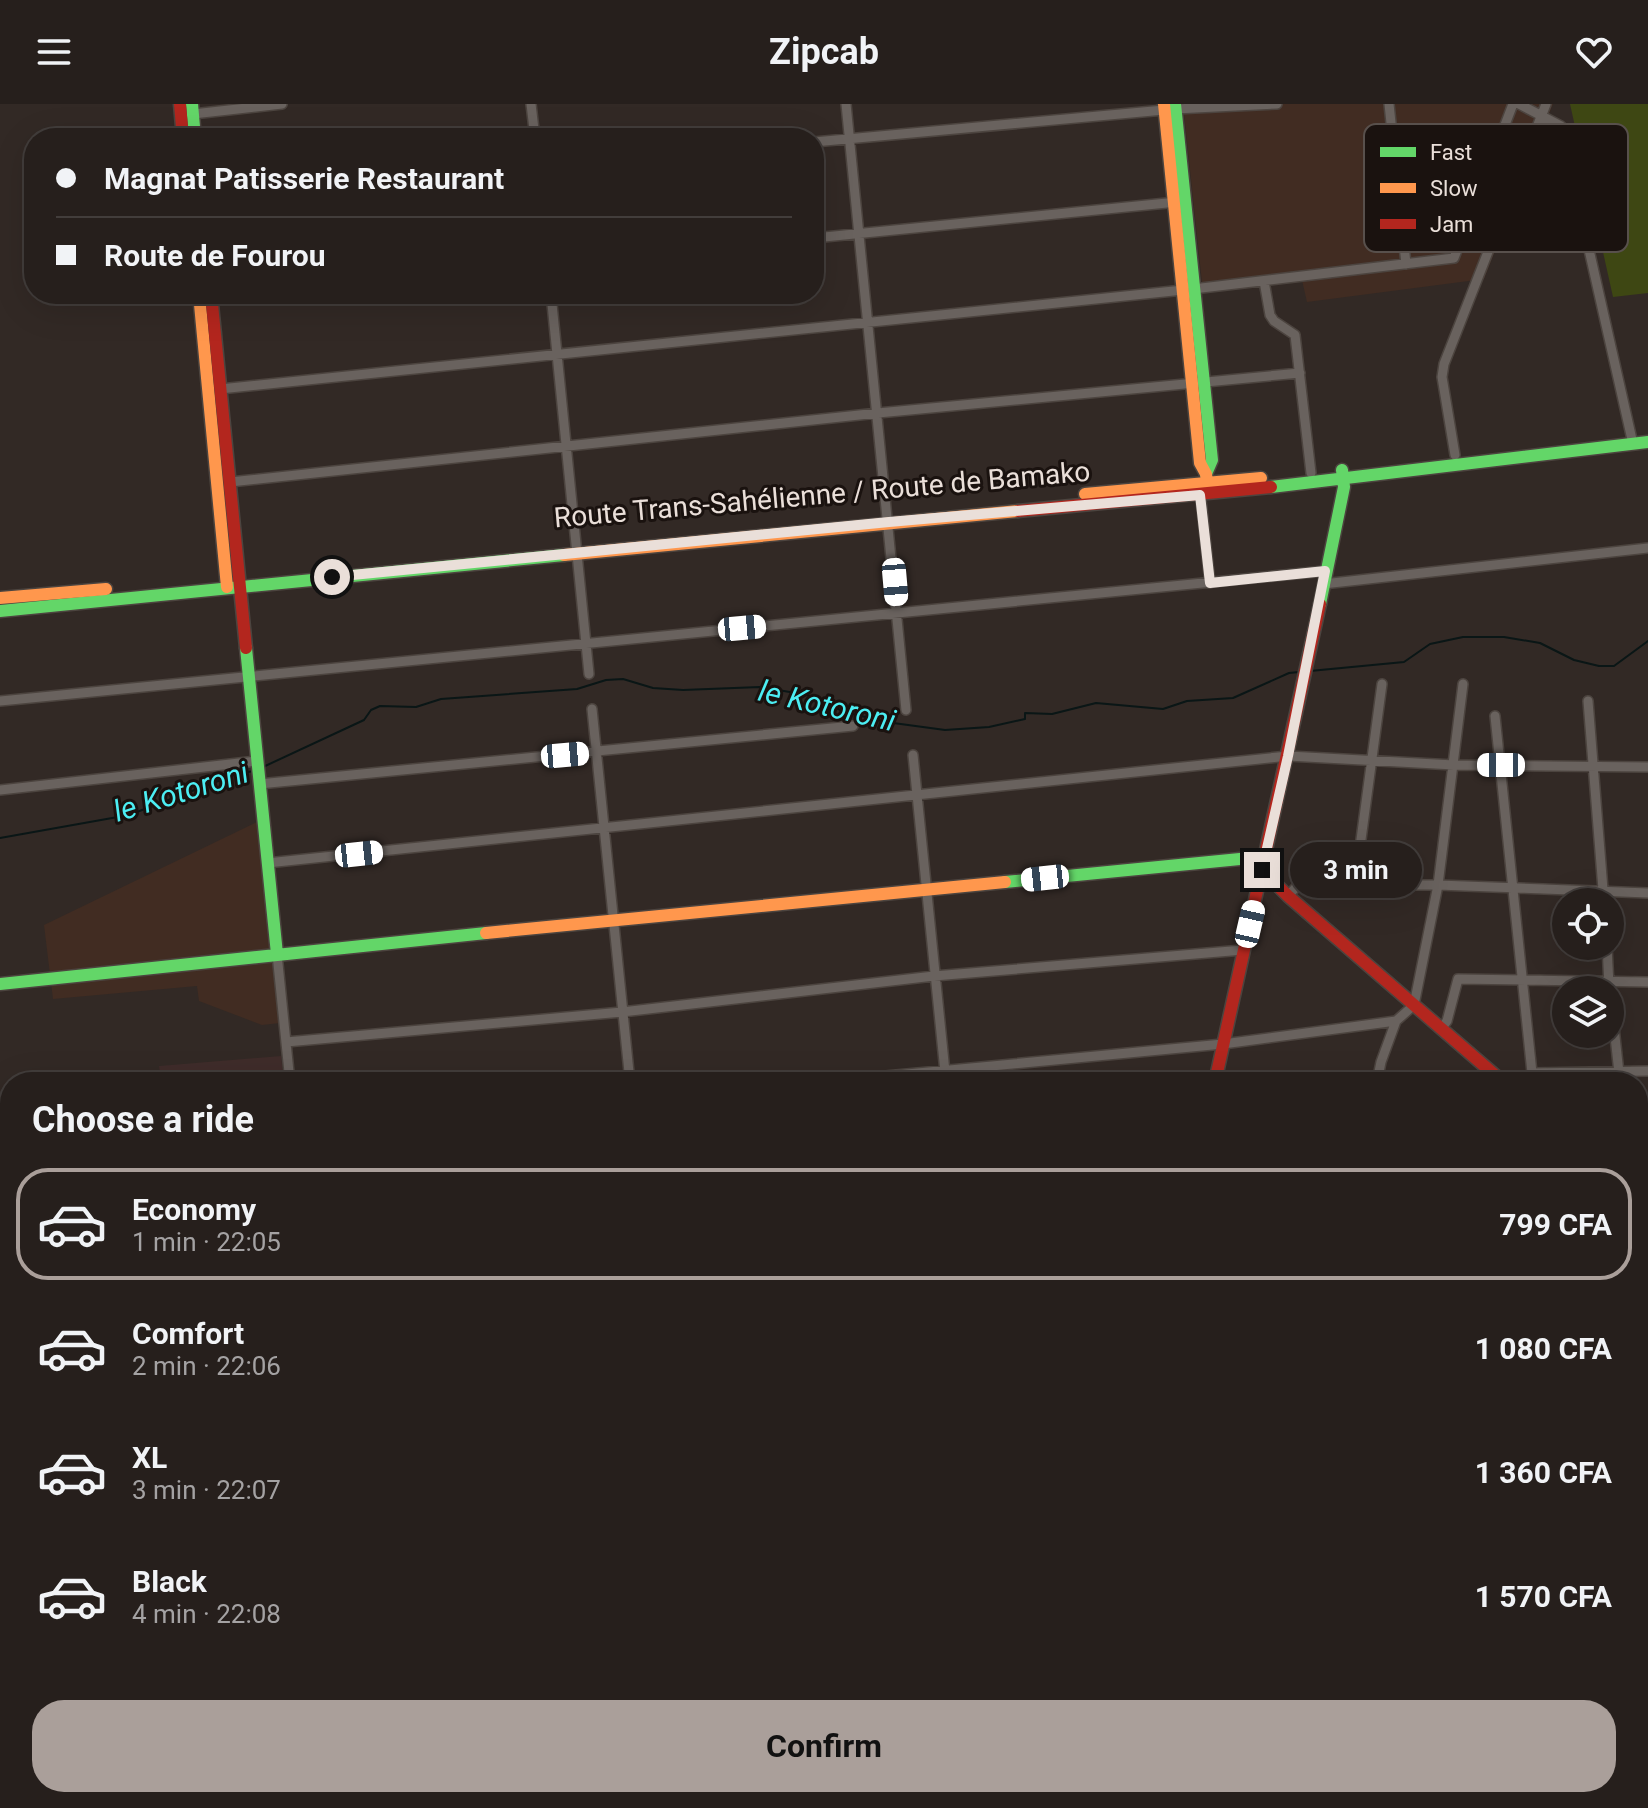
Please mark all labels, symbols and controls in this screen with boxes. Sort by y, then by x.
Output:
icon: menu [32,30,76,74]
icon: heart [1572,30,1616,74]
text: Zipcab [769,31,879,73]
legend [1364,124,1628,252]
text: Fast [1430,140,1472,165]
text: Magnat Patisserie Restaurant [104,161,504,196]
text: Slow [1430,176,1478,201]
text: Jam [1430,212,1473,237]
text: Route de Fourou [104,238,325,273]
street label: Route Trans-Sahélienne / Route de Bamako [553,455,1092,534]
car [881,557,909,607]
route start [314,559,350,595]
car [717,614,767,642]
water label: le Kotoroni [755,673,900,738]
car [540,741,590,769]
car [1477,753,1525,777]
water label: le Kotoroni [109,754,254,829]
car [334,840,384,868]
callout: 3 min [1290,842,1422,898]
route end [1244,852,1280,888]
text: 3 min [1323,855,1389,885]
car [1020,864,1070,892]
map controls [1552,888,1624,1048]
button: locate [1552,888,1624,960]
car [1233,898,1267,950]
button: layers [1552,976,1624,1048]
text: Choose a ride [32,1099,254,1141]
icon: car [36,1188,108,1260]
text: Economy [132,1192,256,1227]
text: 799 CFA [1499,1207,1612,1242]
text: 1 min · 22:05 [132,1227,281,1257]
icon: car [36,1312,108,1384]
text: Comfort [132,1316,244,1351]
text: 1 080 CFA [1475,1331,1612,1366]
text: 2 min · 22:06 [132,1351,281,1381]
icon: car [36,1436,108,1508]
text: XL [132,1440,167,1475]
text: 1 360 CFA [1475,1455,1612,1490]
text: 3 min · 22:07 [132,1475,281,1505]
icon: car [36,1560,108,1632]
text: Black [132,1564,207,1599]
text: 1 570 CFA [1475,1579,1612,1614]
text: 4 min · 22:08 [132,1599,281,1629]
button: Confirm [32,1700,1616,1792]

